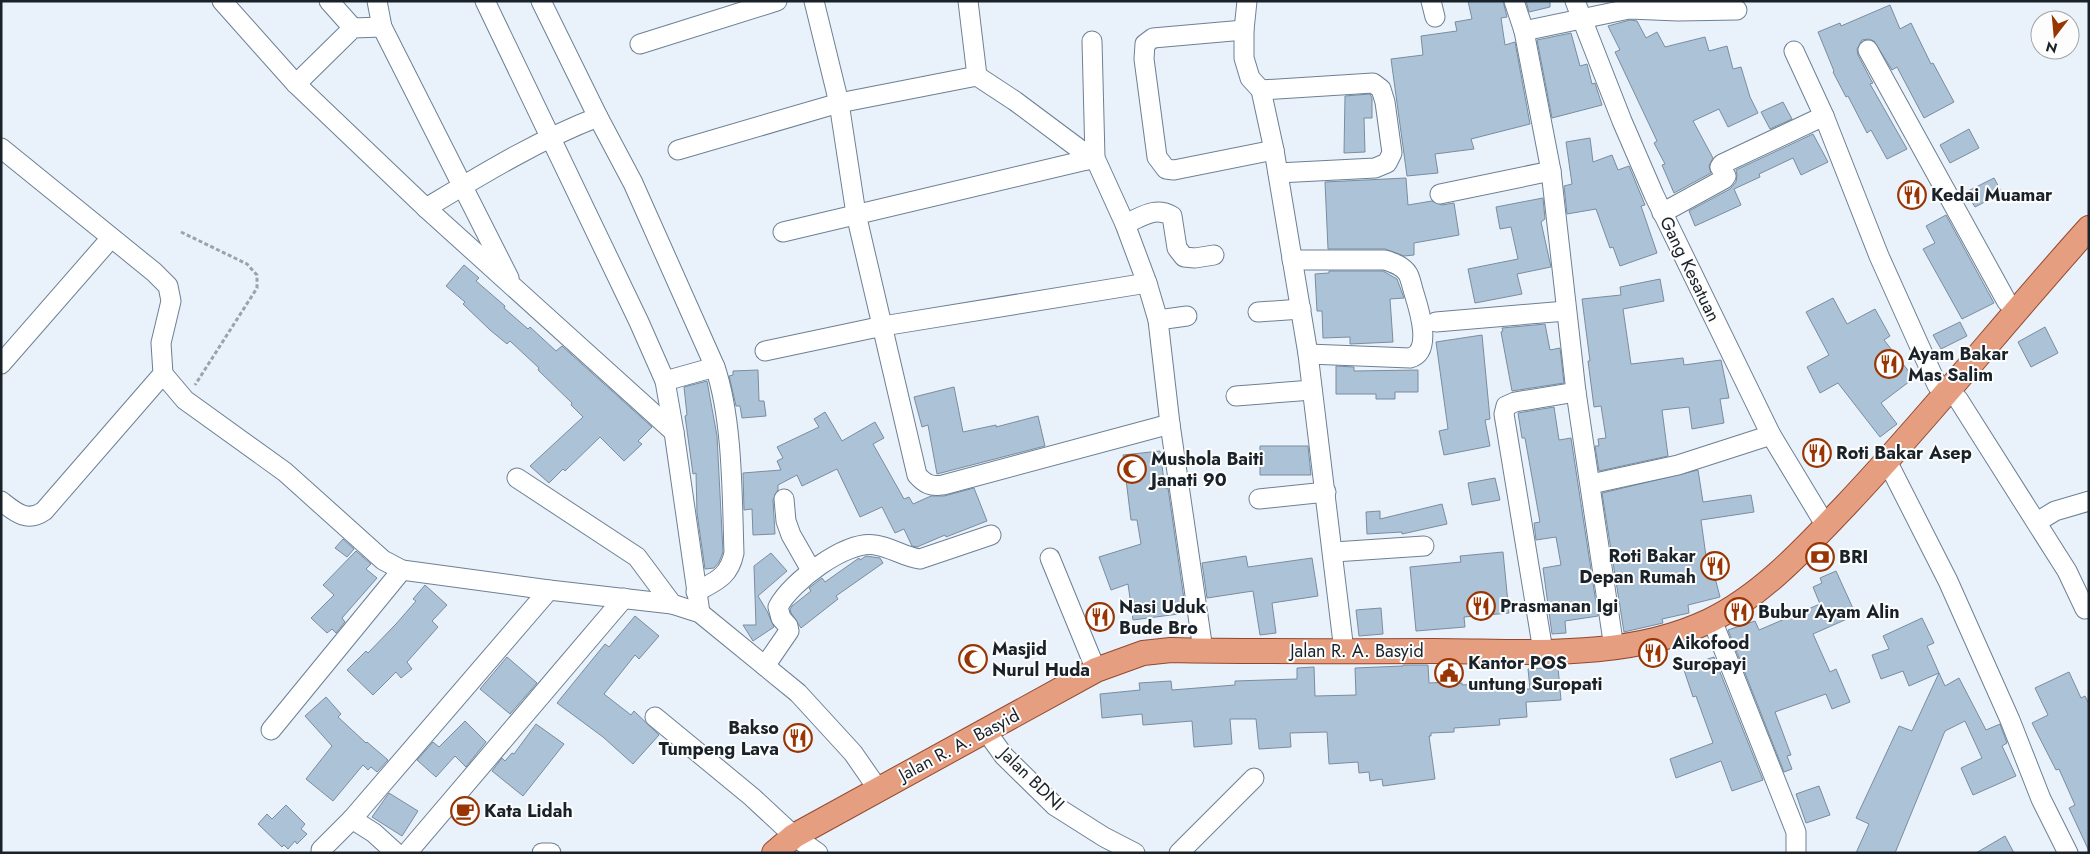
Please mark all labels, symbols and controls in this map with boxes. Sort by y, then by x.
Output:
north arrow [2030,10,2080,60]
text: N [2043,36,2060,59]
restaurant icon: Kedai Muamar [1897,180,1927,210]
place label: Kedai Muamar [1931,182,2053,208]
street label: Gang Kesatuan [1653,212,1727,326]
place label: Ayam Bakar Mas Salim [1907,341,2009,388]
restaurant icon: Ayam Bakar Mas Salim [1874,349,1904,379]
restaurant icon: Roti Bakar Asep [1802,438,1832,468]
place label: Roti Bakar Asep [1836,440,1972,466]
place label: Mushola Baiti Janati 90 [1148,446,1264,493]
mosque icon: Mushola Baiti Janati 90 [1117,454,1147,484]
bank icon: BRI [1805,542,1835,572]
place label: Roti Bakar Depan Rumah [1579,543,1697,590]
place label: BRI [1839,544,1868,570]
restaurant icon: Roti Bakar Depan Rumah [1700,551,1730,581]
restaurant icon: Prasmanan Igi [1466,591,1496,621]
place label: Prasmanan Igi [1500,593,1618,619]
place label: Nasi Uduk Bude Bro [1119,594,1207,641]
restaurant icon: Bubur Ayam Alin [1724,597,1754,627]
place label: Bubur Ayam Alin [1758,599,1900,625]
restaurant icon: Nasi Uduk Bude Bro [1085,602,1115,632]
place label: Aikofood Suropayi [1671,630,1749,677]
place label: Masjid Nurul Huda [992,636,1090,683]
street label: Jalan R. A. Basyid [1288,638,1424,664]
restaurant icon: Aikofood Suropayi [1638,638,1668,668]
mosque icon: Masjid Nurul Huda [958,644,988,674]
place label: Kantor POS untung Suropati [1468,650,1602,697]
public building icon: Kantor POS untung Suropati [1434,658,1464,688]
street label: Jalan R. A. Basyid [892,702,1024,789]
place label: Bakso Tumpeng Lava [659,715,779,762]
restaurant icon: Bakso Tumpeng Lava [783,723,813,753]
street label: Jalan BDNI [992,740,1070,817]
cafe icon: Kata Lidah [450,796,480,826]
place label: Kata Lidah [484,798,573,824]

